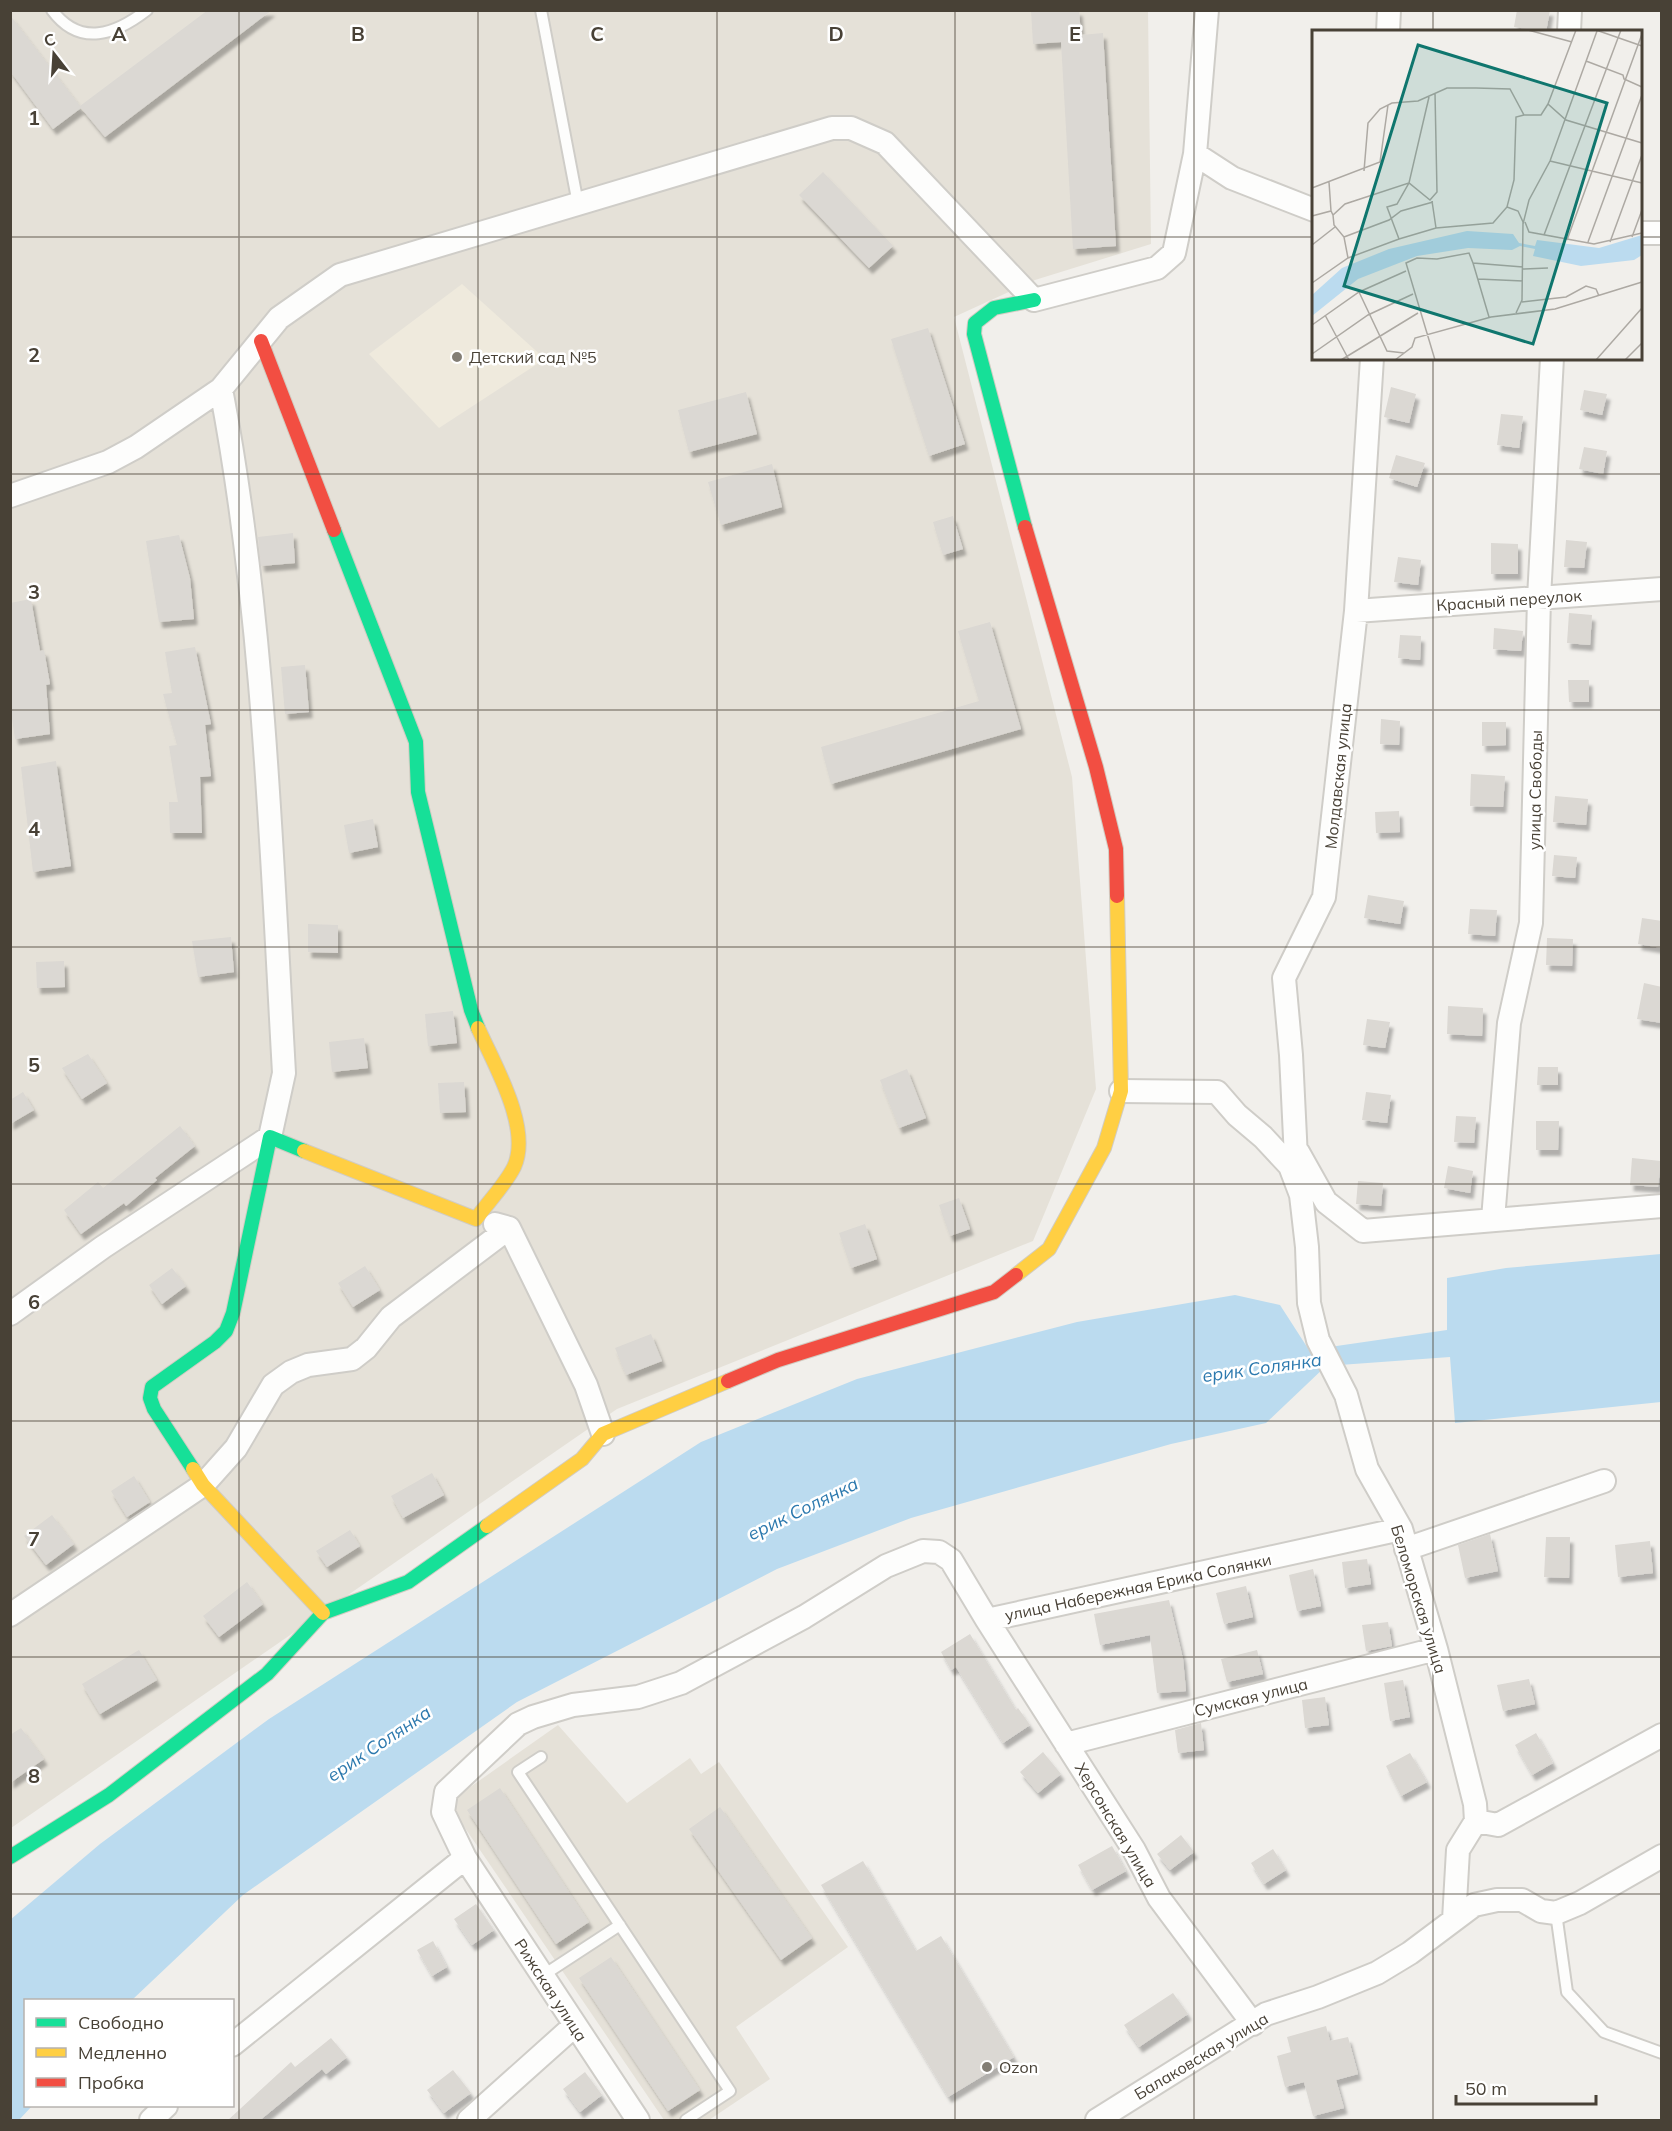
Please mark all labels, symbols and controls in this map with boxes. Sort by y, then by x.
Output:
text: A [112,21,127,46]
text: B [351,21,365,46]
text: C [590,21,604,46]
text: D [828,21,844,46]
text: E [1069,21,1081,46]
north arrow [24,24,84,84]
text: С [41,28,58,51]
inset map [1312,30,1642,360]
text: 1 [28,105,40,130]
text: 2 [28,342,40,367]
place label: Детский сад №5 [469,347,597,367]
marker: Детский сад №5 [450,350,464,364]
text: 3 [28,579,40,604]
street label: Красный переулок [1436,585,1583,615]
street label: Молдавская улица [1320,702,1356,850]
street label: улица Свободы [1524,730,1546,850]
text: 4 [28,816,40,841]
text: 5 [28,1052,40,1077]
text: 6 [28,1289,40,1314]
water label: ерик Солянка [1201,1348,1323,1387]
water label: ерик Солянка [744,1472,862,1545]
street label: Беломорская улица [1387,1522,1451,1676]
text: 7 [28,1526,40,1551]
street label: улица Набережная Ерика Солянки [1003,1549,1273,1625]
street label: Сумская улица [1192,1673,1310,1721]
water label: ерик Солянка [322,1700,435,1787]
street label: Херсонская улица [1071,1759,1161,1891]
text: 8 [28,1763,40,1788]
street label: Рижская улица [510,1935,592,2045]
legend [24,1999,234,2107]
street label: Балаковская улица [1130,2008,1272,2104]
text: Свободно [78,2011,164,2034]
text: Медленно [78,2041,167,2064]
place label: Ozon [999,2057,1038,2077]
marker: Ozon [980,2060,994,2074]
scale bar [1456,2068,1596,2106]
text: Пробка [78,2071,144,2094]
text: 50 m [1465,2077,1507,2100]

